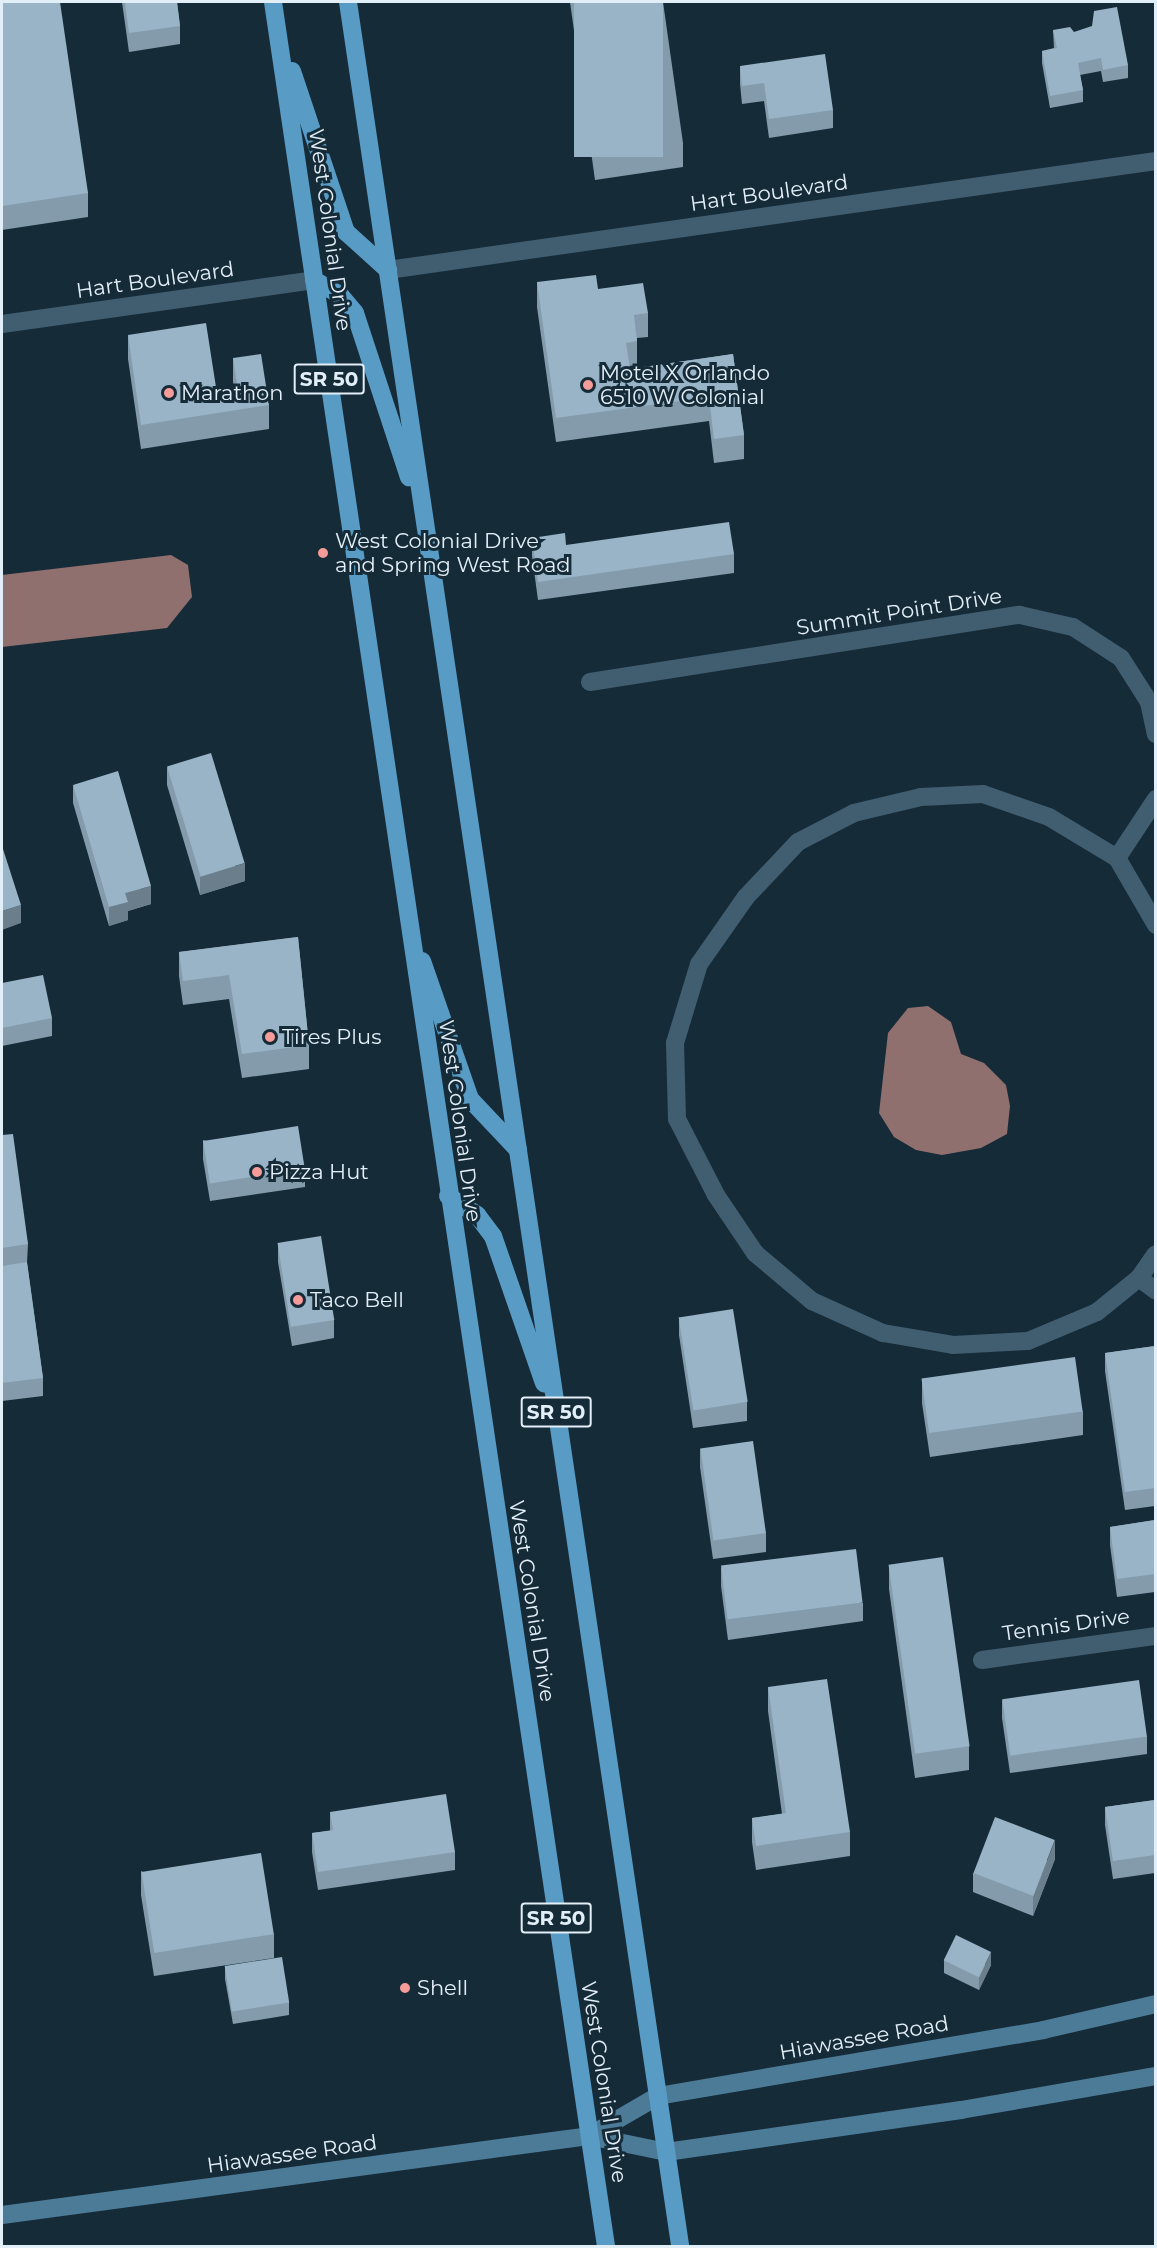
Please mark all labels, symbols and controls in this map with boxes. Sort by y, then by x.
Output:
street label: West Colonial Drive [303,127,357,333]
street label: Hart Boulevard [688,169,850,217]
street label: Hart Boulevard [74,256,236,304]
place label: Motel X Orlando 6510 W Colonial [600,360,770,410]
road number: SR 50 [293,362,365,396]
marker: Motel X Orlando 6510 W Colonial [581,378,595,392]
place label: Marathon [181,380,283,406]
marker: Marathon [162,386,176,400]
place label: West Colonial Drive and Spring West Road [335,528,571,578]
marker: West Colonial Drive and Spring West Road [316,546,330,560]
street label: Summit Point Drive [794,583,1004,641]
street label: West Colonial Drive [433,1018,487,1224]
place label: Tires Plus [282,1024,381,1050]
marker: Tires Plus [263,1030,277,1044]
place label: Pizza Hut [269,1159,369,1185]
marker: Pizza Hut [250,1165,264,1179]
place label: Taco Bell [310,1287,404,1313]
marker: Taco Bell [291,1293,305,1307]
road number: SR 50 [520,1395,592,1429]
street label: West Colonial Drive [504,1498,560,1704]
street label: Tennis Drive [1001,1604,1131,1646]
road number: SR 50 [520,1901,592,1935]
place label: Shell [417,1975,468,2001]
street label: West Colonial Drive [576,1979,632,2185]
marker: Shell [398,1981,412,1995]
street label: Hiawassee Road [777,2011,951,2065]
street label: Hiawassee Road [205,2130,379,2178]

